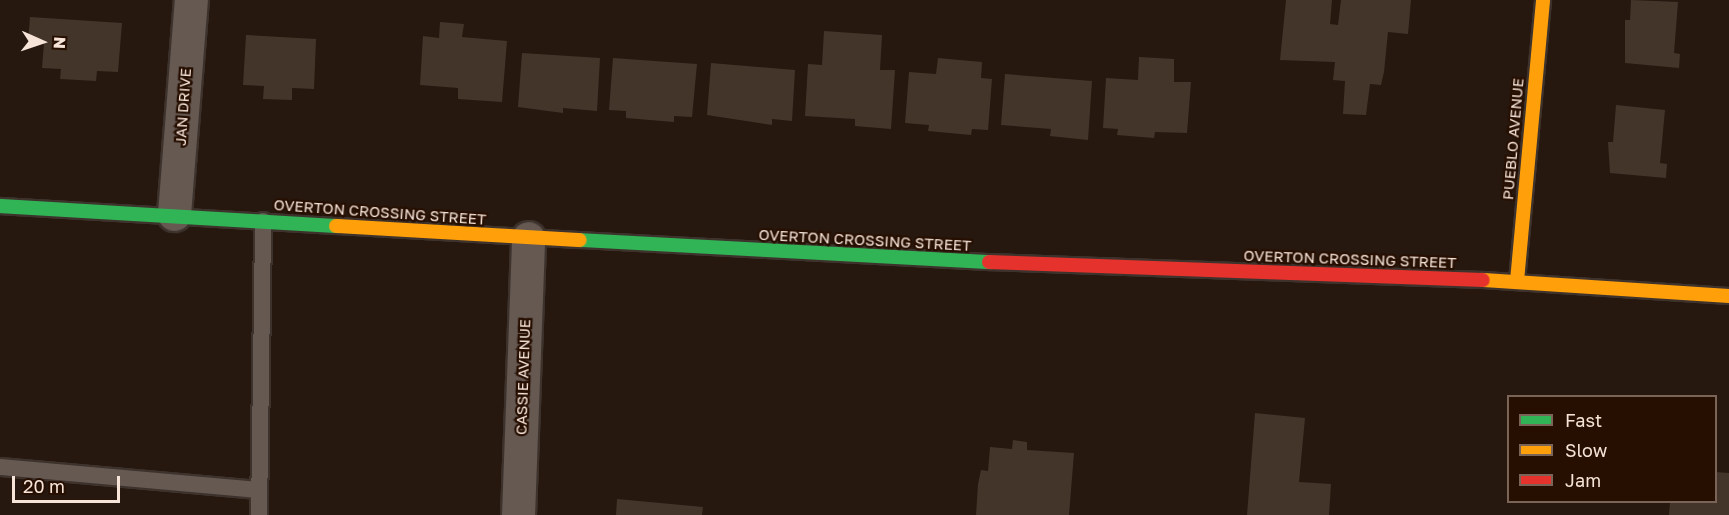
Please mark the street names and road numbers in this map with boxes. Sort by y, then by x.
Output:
street label: JAN DRIVE [171,68,195,146]
street label: PUEBLO AVENUE [1499,77,1527,201]
street label: OVERTON CROSSING STREET [273,196,487,228]
street label: OVERTON CROSSING STREET [758,225,972,255]
street label: OVERTON CROSSING STREET [1243,246,1457,272]
street label: CASSIE AVENUE [512,319,534,435]

